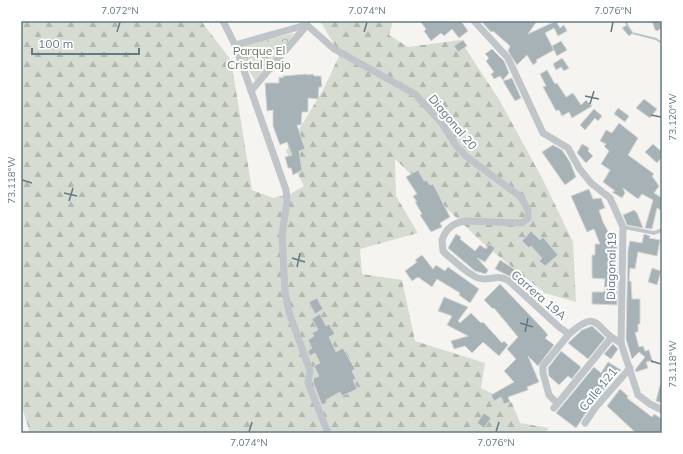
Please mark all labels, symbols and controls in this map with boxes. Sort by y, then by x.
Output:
text: 7.072°N [101,4,139,17]
text: 7.074°N [348,4,386,17]
text: 7.076°N [594,4,632,17]
scale bar [32,30,139,56]
text: 100 m [38,36,73,51]
park label: Parque El Cristal Bajo [227,43,291,72]
street label: Diagonal 20 [425,91,481,153]
text: 73.120°W [666,93,679,141]
text: 73.118°W [5,156,18,204]
street label: Diagonal 19 [603,232,619,300]
street label: Carrera 19A [508,267,570,323]
text: 73.118°W [666,340,679,388]
street label: Calle 121 [576,364,620,414]
text: 7.074°N [230,436,268,449]
text: 7.076°N [477,436,515,449]

